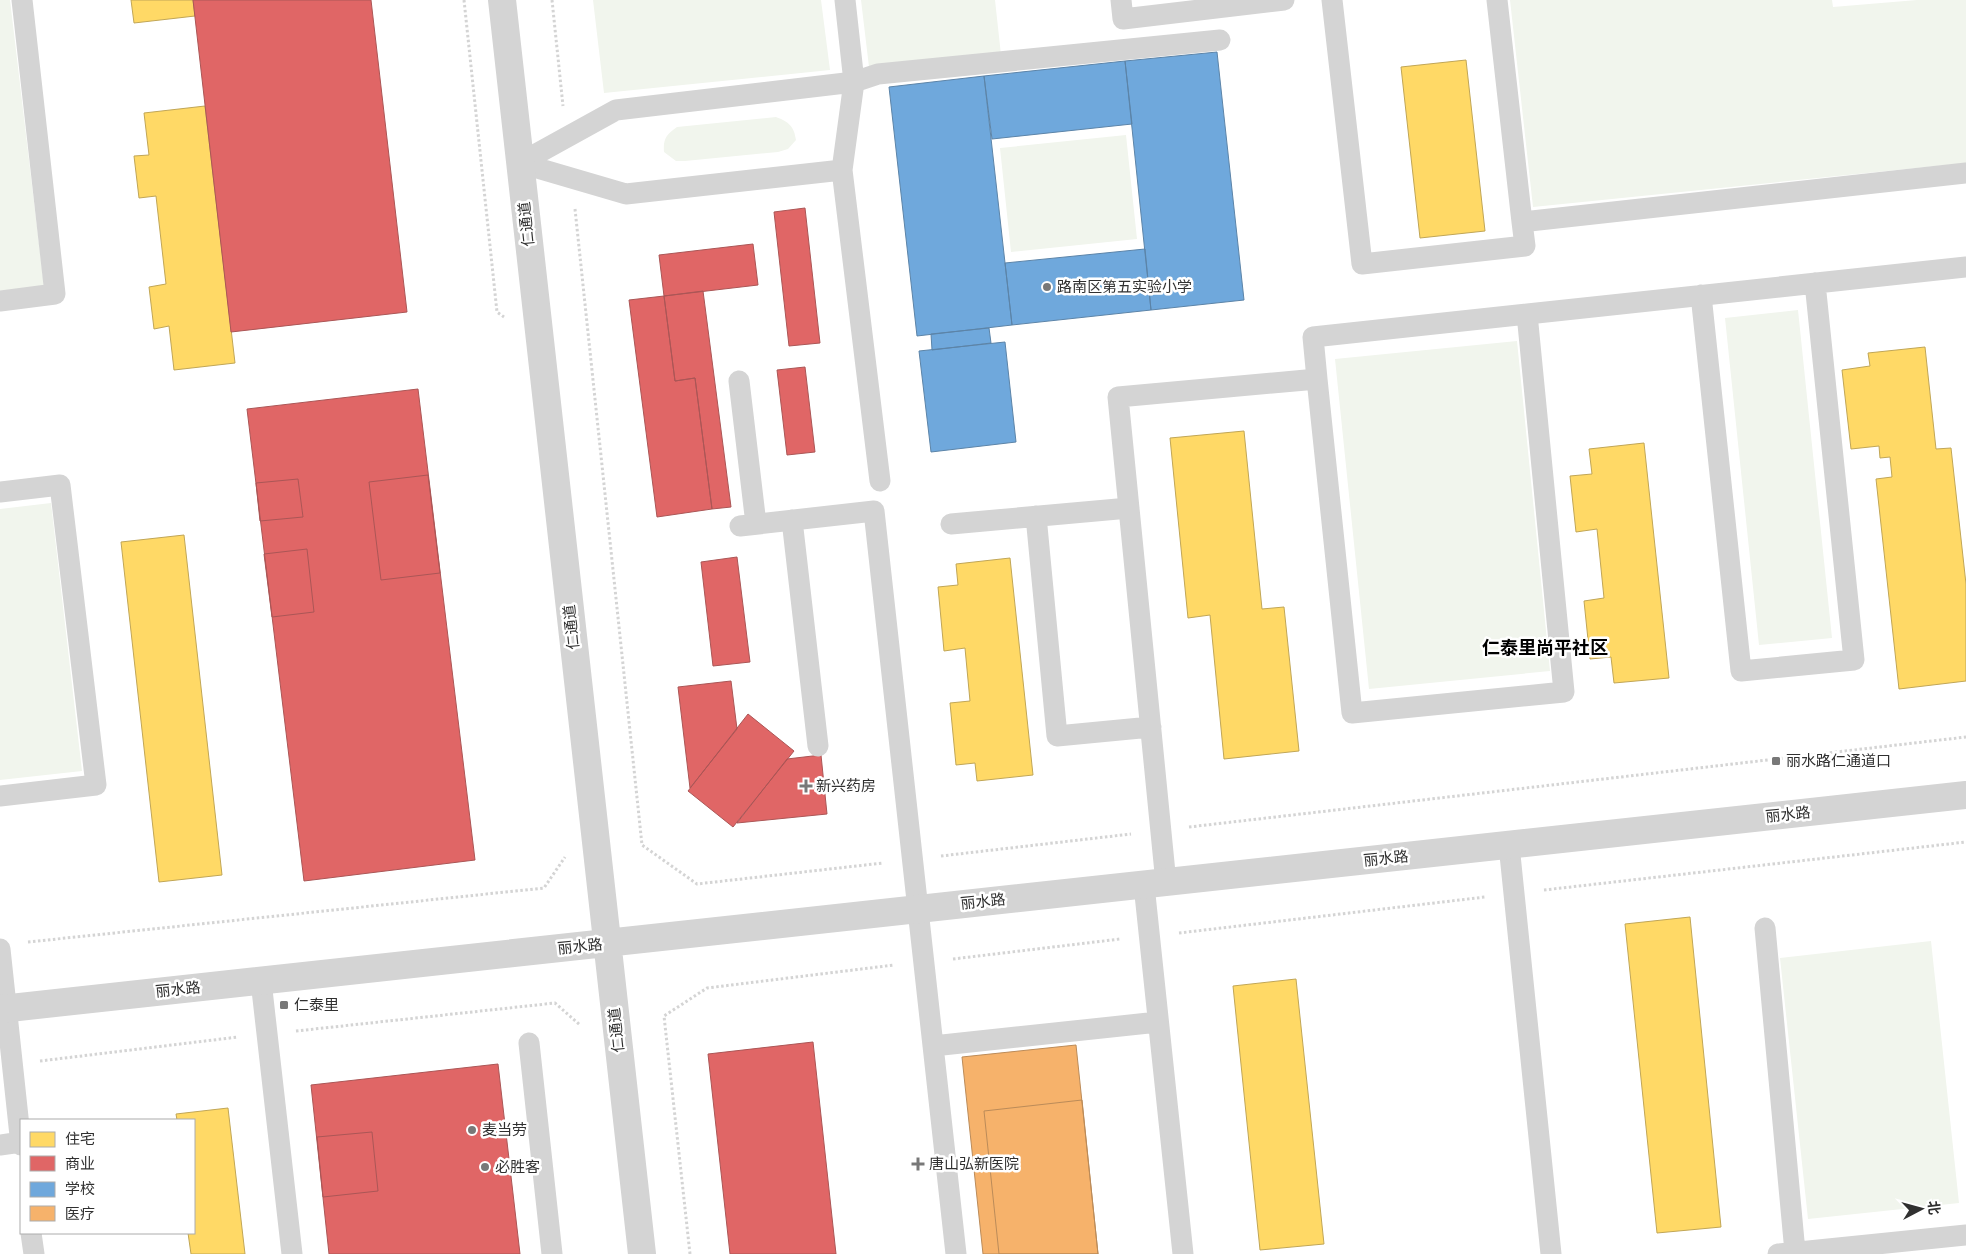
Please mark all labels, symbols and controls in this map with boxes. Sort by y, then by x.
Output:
street label: 仁通道 [516,201,537,247]
place label: 路南区第五实验小学 [1057,279,1192,295]
marker: 路南区第五实验小学 [1041,281,1053,293]
street label: 仁通道 [561,604,582,650]
district label: 仁泰里尚平社区 [1482,638,1608,658]
place label: 丽水路仁通道口 [1786,753,1891,769]
marker: 丽水路仁通道口 [1770,755,1782,767]
place label: 新兴药房 [816,778,876,794]
marker: 新兴药房 [800,780,812,792]
street label: 丽水路 [1765,804,1811,825]
street label: 丽水路 [1363,848,1409,869]
street label: 丽水路 [960,891,1006,912]
street label: 丽水路 [557,936,603,957]
street label: 丽水路 [155,979,201,1000]
place label: 仁泰里 [294,997,339,1013]
marker: 仁泰里 [278,999,290,1011]
street label: 仁通道 [606,1007,627,1053]
legend [20,1119,195,1234]
place label: 麦当劳 [482,1122,527,1138]
marker: 麦当劳 [466,1124,478,1136]
text: 住宅 [65,1131,95,1147]
text: 商业 [65,1156,95,1172]
place label: 唐山弘新医院 [929,1156,1019,1172]
marker: 唐山弘新医院 [911,1157,925,1171]
place label: 必胜客 [495,1159,540,1175]
marker: 必胜客 [479,1161,491,1173]
text: 学校 [65,1180,95,1197]
north arrow [1896,1184,1946,1234]
text: 北 [1925,1200,1942,1215]
text: 医疗 [65,1206,95,1222]

